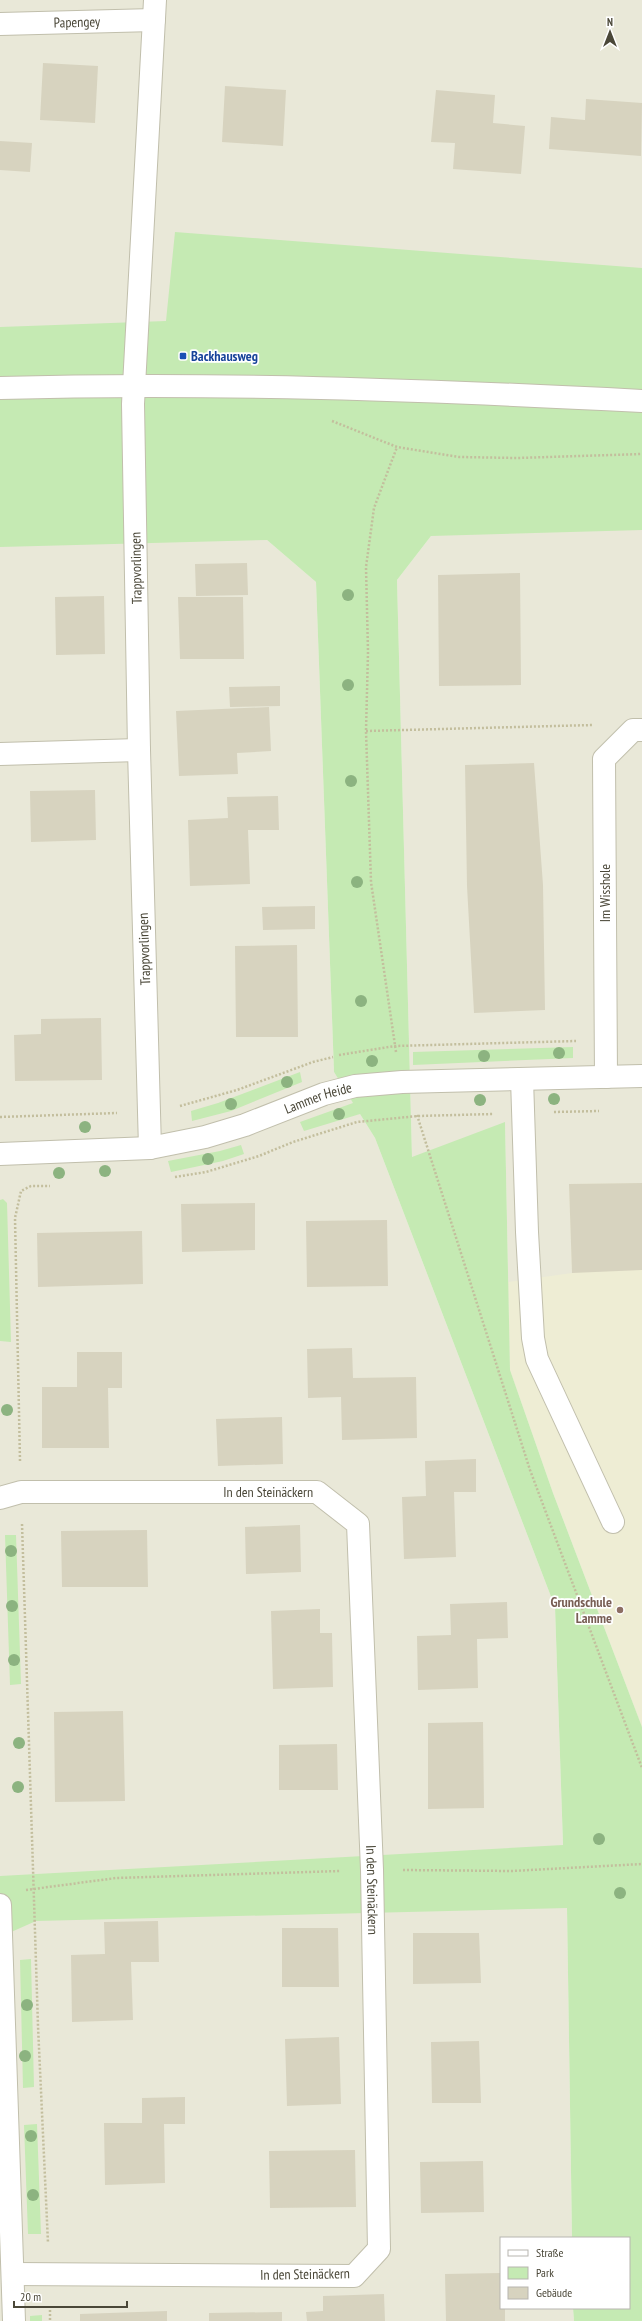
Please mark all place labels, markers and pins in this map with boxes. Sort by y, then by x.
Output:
place label: Backhausweg [191,347,258,365]
marker: Backhausweg [178,351,188,361]
place label: Grundschule Lamme [550,1593,612,1627]
marker: Grundschule Lamme [615,1605,625,1615]

